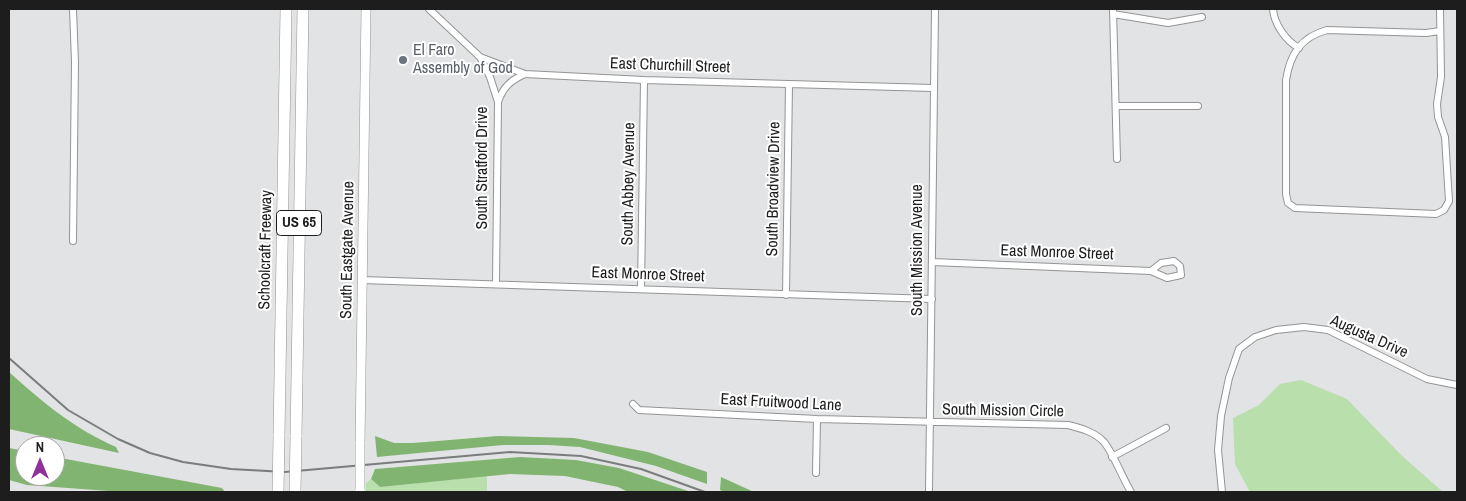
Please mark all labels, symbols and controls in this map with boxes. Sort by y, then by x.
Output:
place label: El Faro Assembly of God [413,41,513,79]
marker: El Faro Assembly of God [397,54,409,66]
street label: East Churchill Street [610,54,730,78]
street label: South Stratford Drive [473,106,493,230]
street label: South Broadview Drive [763,121,785,257]
street label: South Abbey Avenue [618,122,640,246]
street label: South Eastgate Avenue [337,181,359,319]
street label: South Mission Avenue [908,184,928,316]
street label: Schoolcraft Freeway [255,190,277,310]
road number: US 65 [276,210,322,236]
street label: East Monroe Street [1000,241,1114,265]
street label: East Monroe Street [591,263,705,287]
street label: Augusta Drive [1327,311,1411,363]
street label: East Fruitwood Lane [720,390,842,416]
street label: South Mission Circle [942,400,1064,422]
north arrow [15,436,65,486]
text: N [36,438,44,456]

